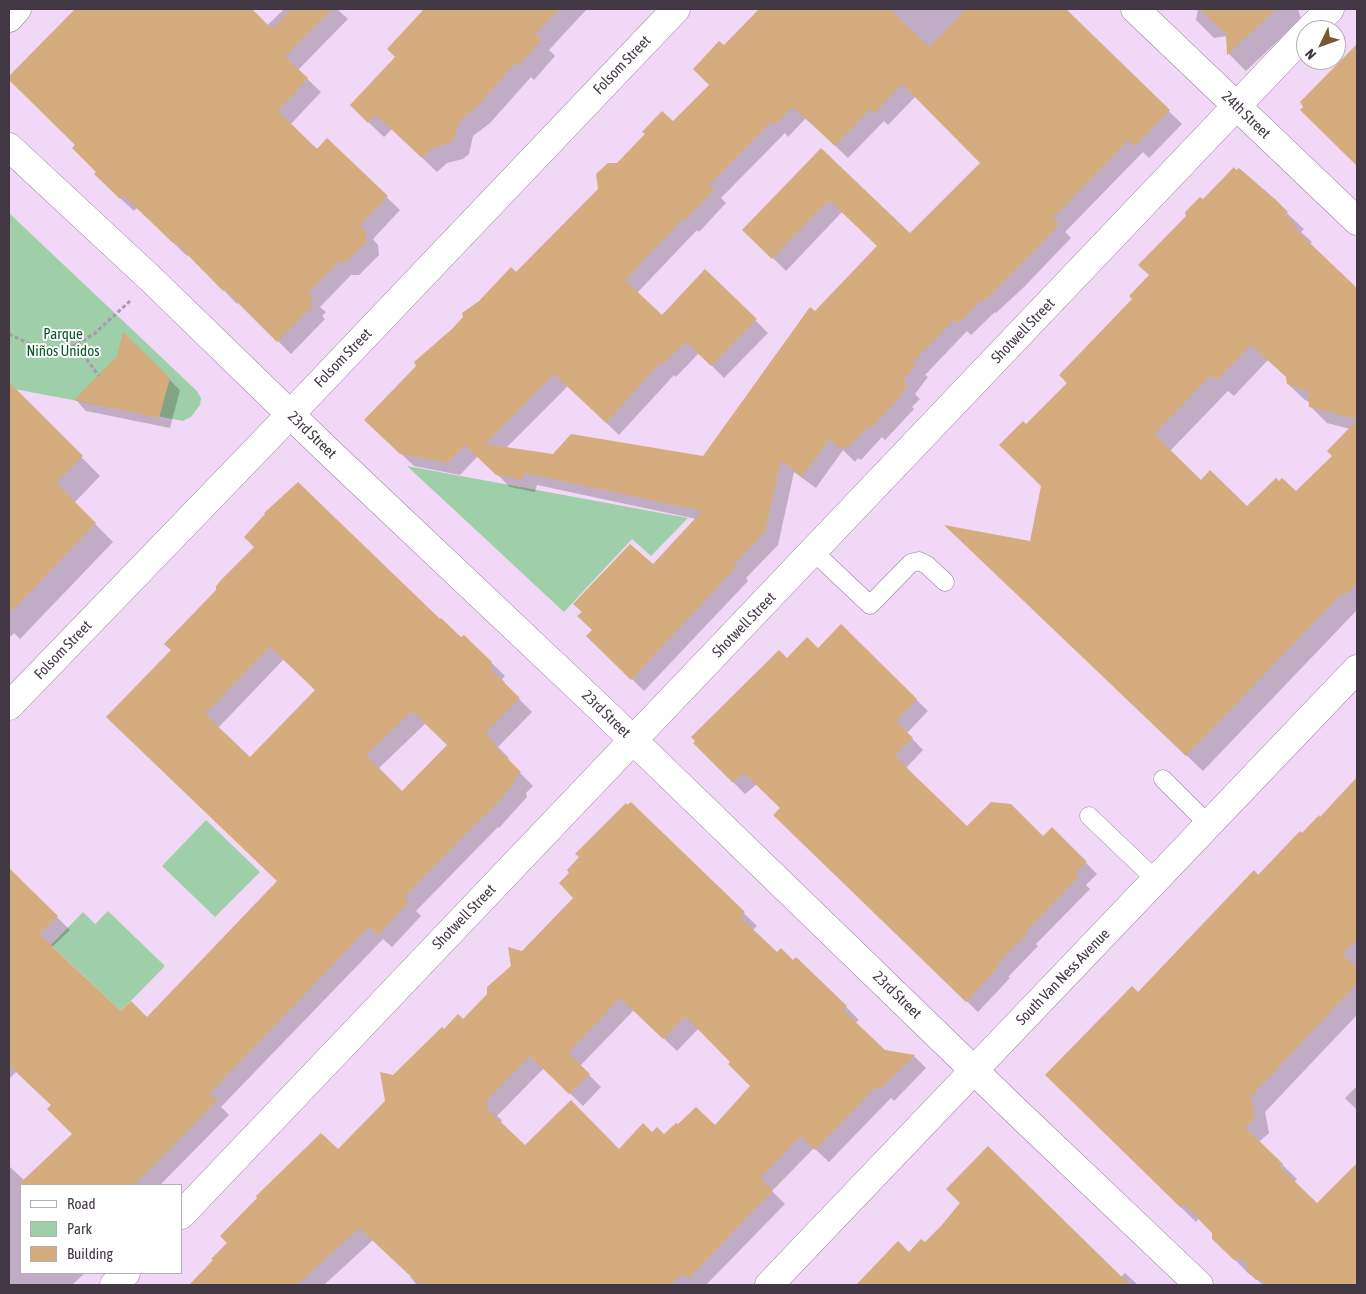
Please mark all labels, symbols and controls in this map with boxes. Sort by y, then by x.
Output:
north arrow [1296,20,1346,70]
street label: Folsom Street [590,32,654,98]
text: N [1302,46,1319,63]
street label: 24th Street [1218,87,1274,143]
street label: Shotwell Street [988,295,1058,367]
park label: Parque Niños Unidos [26,325,100,360]
street label: Folsom Street [311,325,375,391]
street label: 23rd Street [284,407,340,463]
street label: Shotwell Street [709,589,779,661]
street label: Folsom Street [31,617,95,683]
street label: 23rd Street [578,686,634,742]
street label: Shotwell Street [429,881,499,953]
street label: South Van Ness Avenue [1012,925,1114,1029]
street label: 23rd Street [869,967,925,1023]
legend [20,1184,182,1274]
text: Road [67,1195,96,1212]
text: Park [67,1220,92,1237]
text: Building [67,1245,113,1262]

